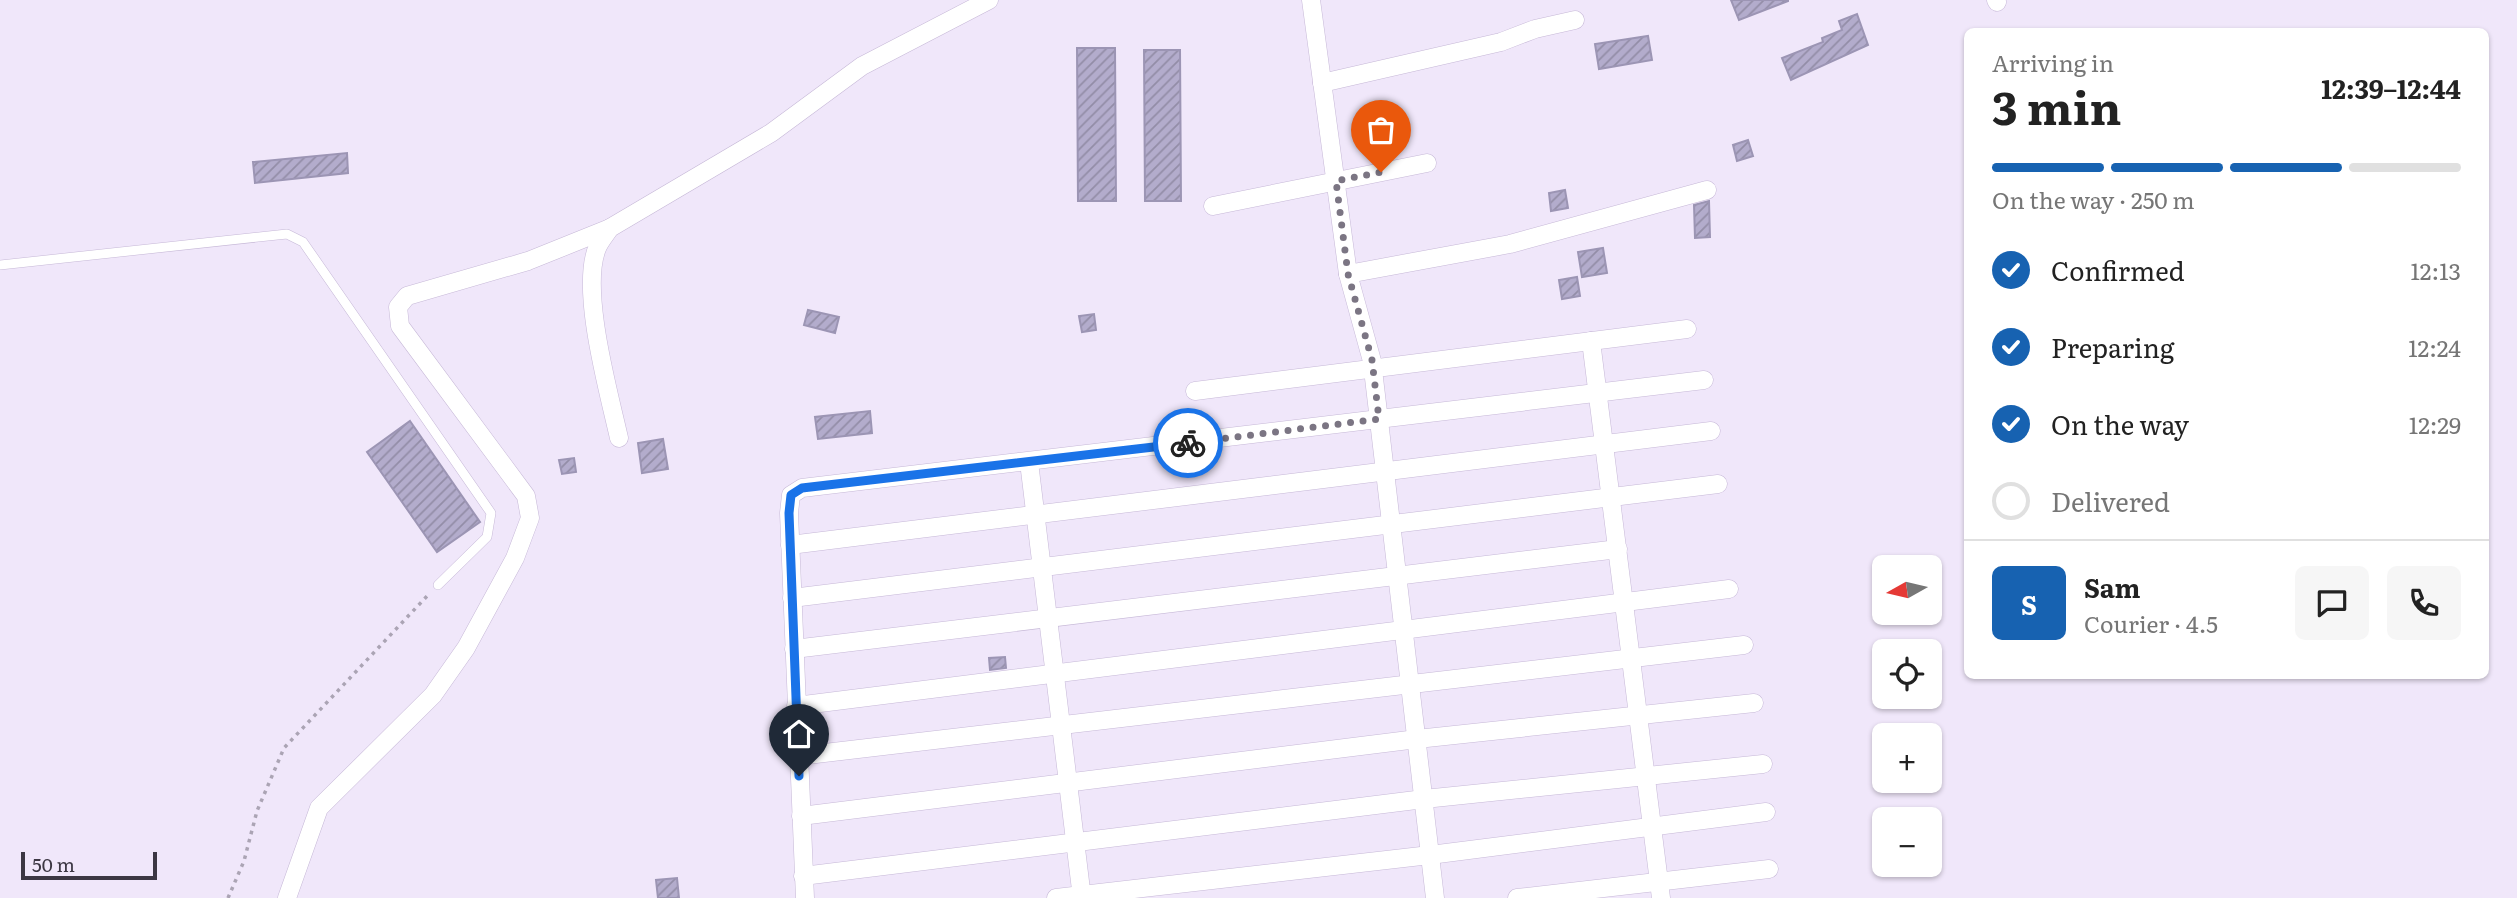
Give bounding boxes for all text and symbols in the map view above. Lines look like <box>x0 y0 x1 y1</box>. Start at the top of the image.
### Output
text: Arriving in <box>1992 45 2114 79</box>
text: 12:39–12:44 <box>2321 68 2461 107</box>
text: 3 min <box>1992 71 2122 139</box>
pin <box>1351 100 1411 172</box>
icon: bag <box>1362 111 1400 149</box>
text: On the way · 250 m <box>1992 182 2195 216</box>
text: Confirmed <box>2051 250 2185 289</box>
icon: check <box>1992 251 2030 289</box>
text: 12:13 <box>2410 253 2461 287</box>
text: Preparing <box>2051 327 2174 366</box>
icon: check <box>1992 328 2030 366</box>
text: 12:24 <box>2408 330 2461 364</box>
text: On the way <box>2051 404 2189 443</box>
icon: check <box>1992 405 2030 443</box>
text: 12:29 <box>2409 407 2461 441</box>
courier <box>1153 408 1223 478</box>
icon: bike <box>1169 424 1207 462</box>
text: Delivered <box>2051 481 2170 520</box>
north arrow <box>1872 555 1942 625</box>
map controls <box>1872 555 1942 877</box>
button: chat <box>2295 566 2369 640</box>
button: phone <box>2387 566 2461 640</box>
text: Sam <box>2084 567 2140 606</box>
text: S <box>2021 584 2037 623</box>
text: Courier · 4.5 <box>2084 606 2218 640</box>
button: locate <box>1872 639 1942 709</box>
pin <box>769 704 829 776</box>
icon: home <box>780 715 818 753</box>
button: + <box>1872 723 1942 793</box>
button: − <box>1872 807 1942 877</box>
scale bar <box>21 849 158 881</box>
text: 50 m <box>32 850 75 878</box>

